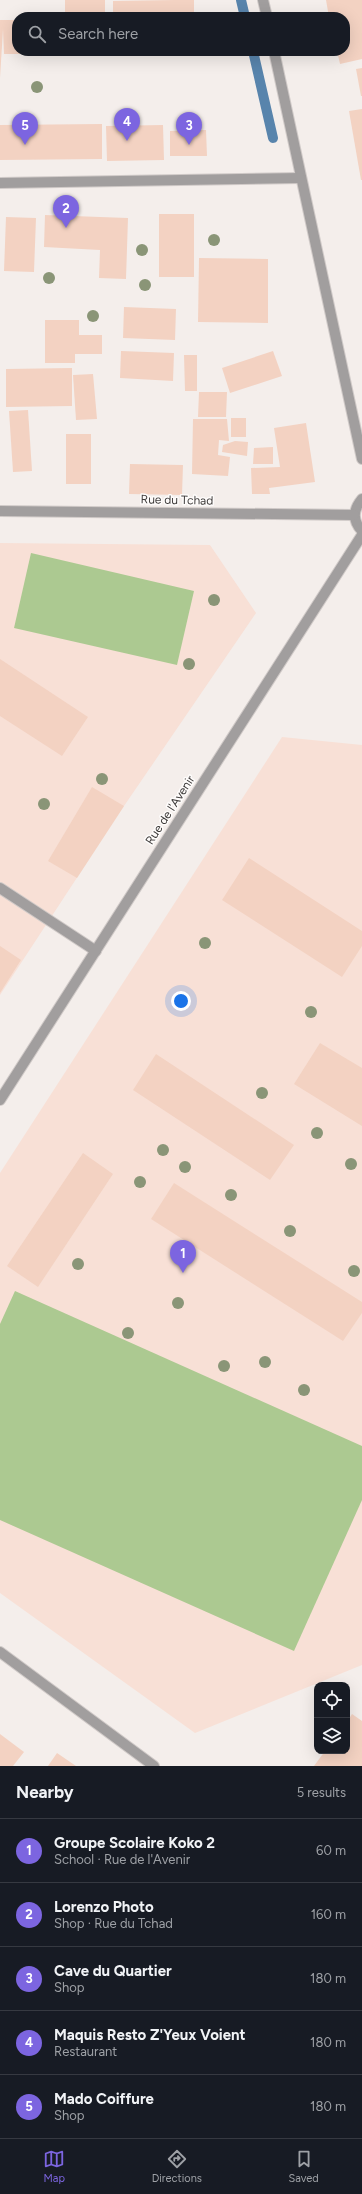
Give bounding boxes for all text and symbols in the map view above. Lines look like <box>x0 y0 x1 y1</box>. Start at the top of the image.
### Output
search box <box>12 12 350 56</box>
icon: search <box>26 23 48 45</box>
text: Search here <box>58 25 138 43</box>
pin: 4 <box>114 108 140 141</box>
pin: 5 <box>12 112 38 145</box>
pin: 3 <box>176 112 202 145</box>
pin: 2 <box>53 195 79 228</box>
street label: Rue du Tchad <box>141 492 213 508</box>
street label: Rue de l'Avenir <box>142 773 198 847</box>
your location <box>171 991 191 1011</box>
pin: 1 <box>170 1240 196 1273</box>
map controls <box>314 1682 350 1754</box>
button: locate <box>314 1682 350 1718</box>
button: layers <box>314 1718 350 1754</box>
text: Nearby <box>16 1782 74 1802</box>
text: 5 results <box>297 1785 346 1800</box>
text: Groupe Scolaire Koko 2 <box>54 1834 215 1852</box>
text: 1 <box>26 1843 32 1858</box>
text: 60 m <box>316 1843 346 1858</box>
text: School · Rue de l'Avenir <box>54 1852 190 1867</box>
text: Lorenzo Photo <box>54 1898 154 1916</box>
text: 2 <box>25 1907 33 1922</box>
text: 160 m <box>311 1907 346 1922</box>
text: Shop · Rue du Tchad <box>54 1916 173 1931</box>
text: Cave du Quartier <box>54 1962 172 1980</box>
text: 3 <box>25 1971 33 1986</box>
text: 180 m <box>310 1971 346 1986</box>
text: Shop <box>54 1980 84 1995</box>
text: Maquis Resto Z'Yeux Voient <box>54 2026 246 2044</box>
text: 4 <box>25 2035 33 2050</box>
text: 180 m <box>310 2035 346 2050</box>
text: Restaurant <box>54 2044 117 2059</box>
text: Mado Coiffure <box>54 2090 154 2108</box>
text: 5 <box>25 2099 33 2114</box>
text: 180 m <box>310 2099 346 2114</box>
text: Shop <box>54 2108 84 2123</box>
tab: Map <box>43 2148 65 2185</box>
tab: Directions <box>152 2148 202 2185</box>
tab: Saved <box>288 2148 319 2185</box>

